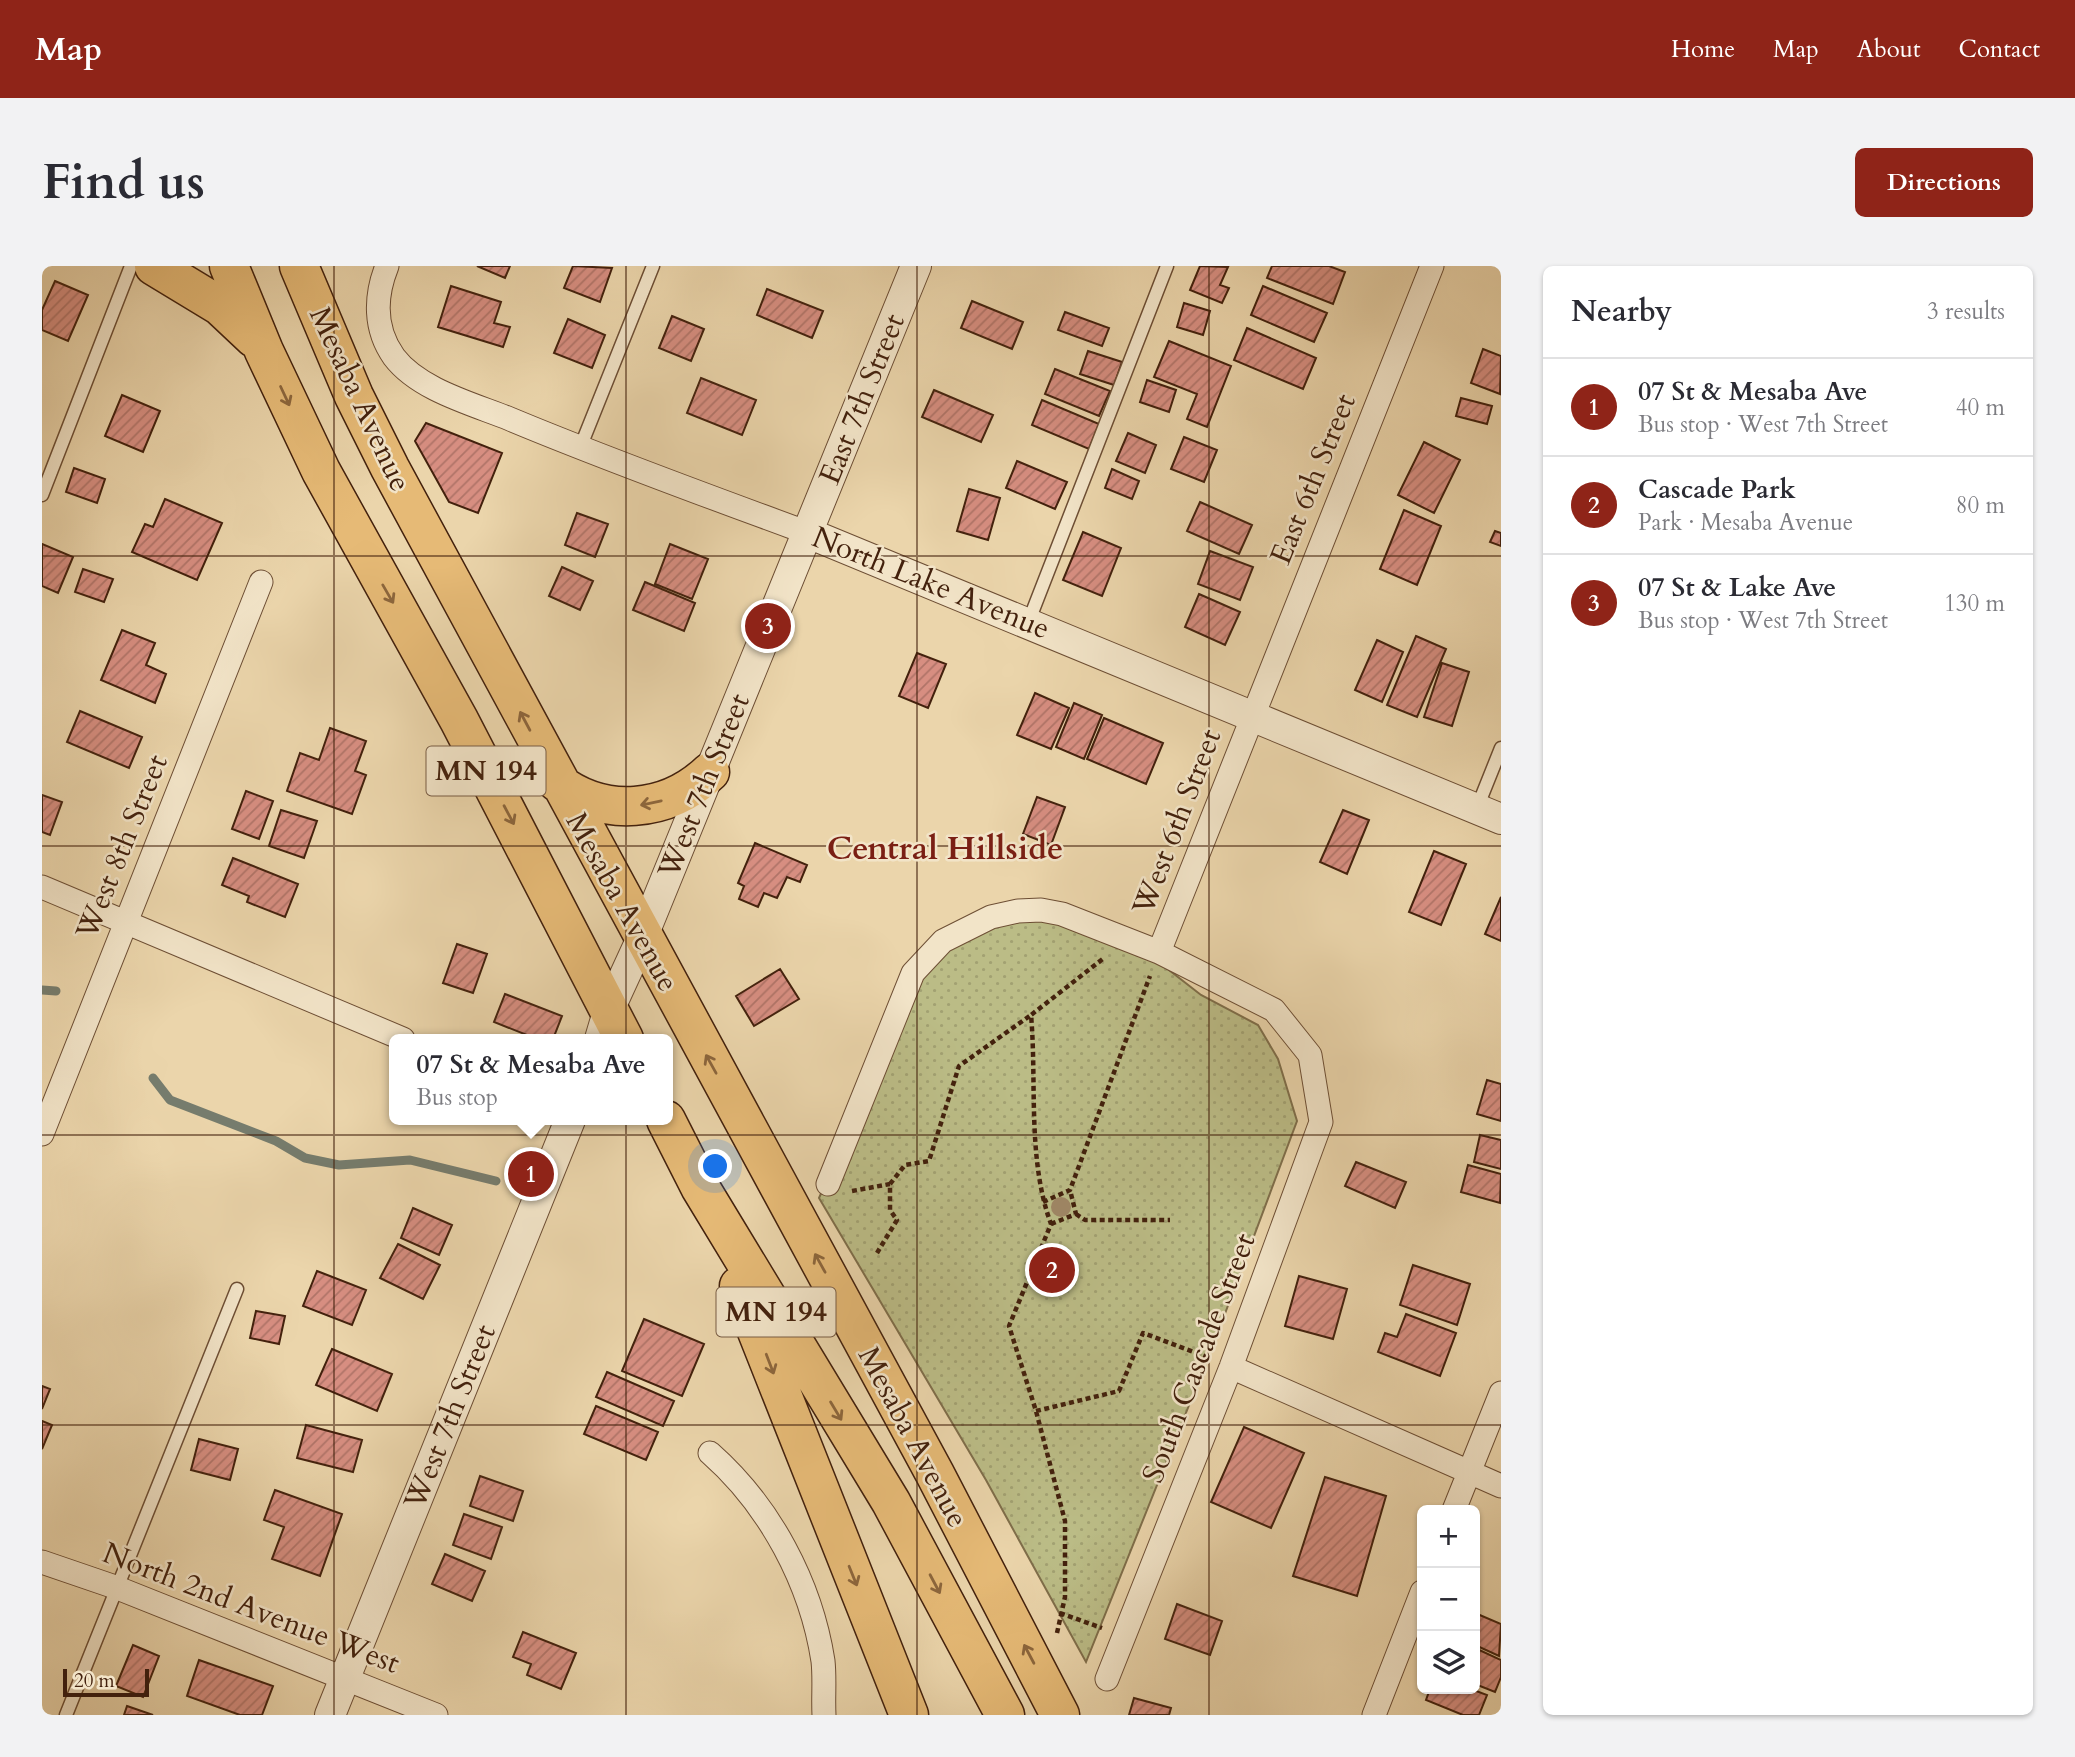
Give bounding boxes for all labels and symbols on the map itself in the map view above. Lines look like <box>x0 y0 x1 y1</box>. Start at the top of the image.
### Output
street label: Mesaba Avenue <box>299 300 421 498</box>
street label: East 7th Street <box>809 307 915 490</box>
one-way arrow <box>279 385 292 406</box>
street label: East 6th Street <box>1260 387 1366 570</box>
street label: North Lake Avenue <box>806 517 1056 649</box>
one-way arrow <box>381 584 395 604</box>
pin: 3 <box>745 600 791 652</box>
street label: West 7th Street <box>648 687 760 885</box>
one-way arrow <box>518 711 531 732</box>
street label: West 6th Street <box>1122 723 1231 922</box>
road number: MN 194 <box>426 746 546 796</box>
street label: West 8th Street <box>66 748 178 946</box>
one-way arrow <box>640 797 663 811</box>
one-way arrow <box>502 804 516 825</box>
street label: Mesaba Avenue <box>556 805 688 999</box>
district label: Central Hillside <box>827 826 1063 871</box>
one-way arrow <box>704 1054 718 1074</box>
pin: 1 <box>508 1148 554 1200</box>
your location <box>698 1149 732 1183</box>
street label: South Cascade Street <box>1133 1227 1266 1489</box>
pin: 2 <box>1029 1244 1075 1296</box>
one-way arrow <box>813 1253 826 1274</box>
road number: MN 194 <box>716 1287 836 1336</box>
street label: West 7th Street <box>394 1318 506 1516</box>
street label: Mesaba Avenue <box>848 1339 978 1535</box>
one-way arrow <box>764 1353 777 1375</box>
one-way arrow <box>830 1401 844 1421</box>
street label: North 2nd Avenue West <box>97 1532 406 1684</box>
one-way arrow <box>848 1565 861 1586</box>
one-way arrow <box>928 1573 942 1593</box>
one-way arrow <box>1021 1645 1035 1665</box>
scale bar <box>63 1666 149 1698</box>

